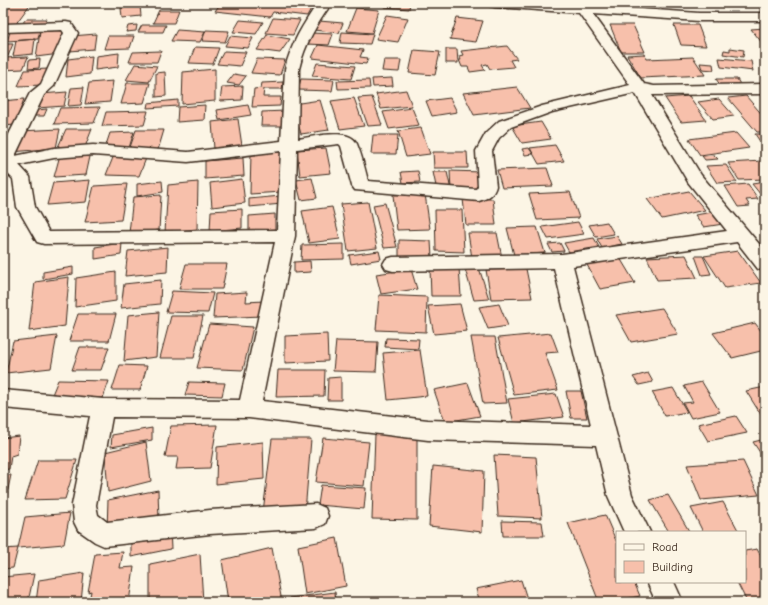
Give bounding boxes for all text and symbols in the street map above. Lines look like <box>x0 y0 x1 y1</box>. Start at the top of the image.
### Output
legend <box>616 531 746 583</box>
text: Road <box>652 540 678 554</box>
text: Building <box>652 560 693 574</box>

